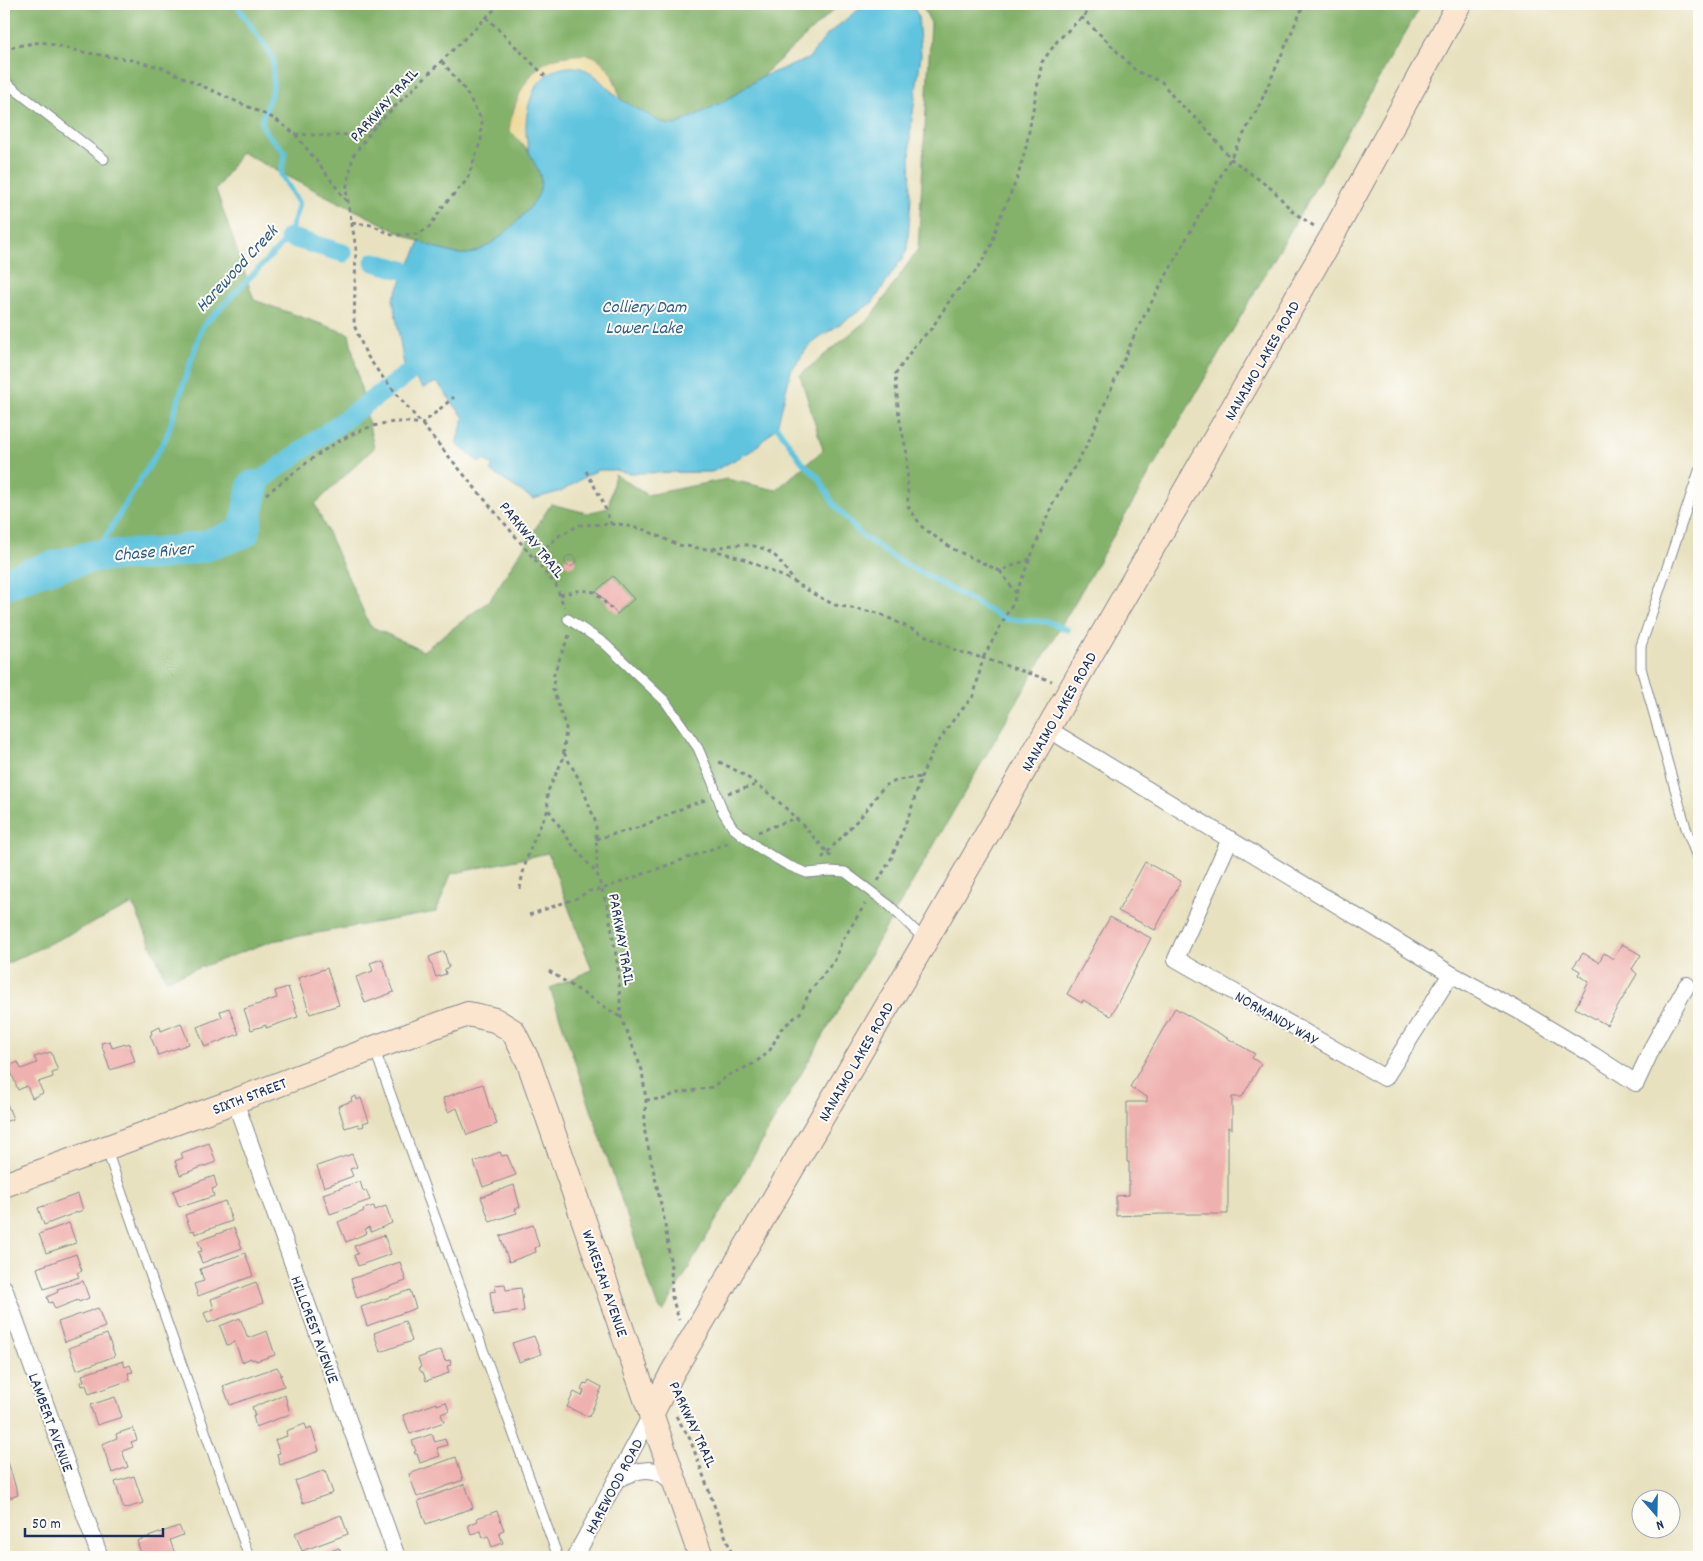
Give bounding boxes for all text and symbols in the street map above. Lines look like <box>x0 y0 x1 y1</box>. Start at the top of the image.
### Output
street label: PARKWAY TRAIL <box>345 63 425 148</box>
water label: Harewood Creek <box>191 219 286 319</box>
water label: Colliery Dam Lower Lake <box>602 296 687 342</box>
street label: NANAIMO LAKES ROAD <box>1219 297 1307 425</box>
street label: PARKWAY TRAIL <box>493 497 570 584</box>
water label: Chase River <box>113 537 196 569</box>
street label: NANAIMO LAKES ROAD <box>1016 648 1104 776</box>
street label: PARKWAY TRAIL <box>601 892 640 988</box>
street label: NORMANDY WAY <box>1230 986 1323 1053</box>
street label: NANAIMO LAKES ROAD <box>813 998 901 1126</box>
street label: SIXTH STREET <box>209 1072 291 1122</box>
street label: WAKESIAH AVENUE <box>575 1227 633 1341</box>
street label: HILLCREST AVENUE <box>284 1273 344 1388</box>
street label: LAMBERT AVENUE <box>21 1370 78 1476</box>
street label: PARKWAY TRAIL <box>662 1378 722 1472</box>
street label: HAREWOOD ROAD <box>580 1435 650 1539</box>
north arrow <box>1630 1488 1680 1538</box>
scale bar <box>25 1506 162 1538</box>
text: 50 m <box>32 1514 61 1536</box>
text: N <box>1653 1514 1666 1535</box>

